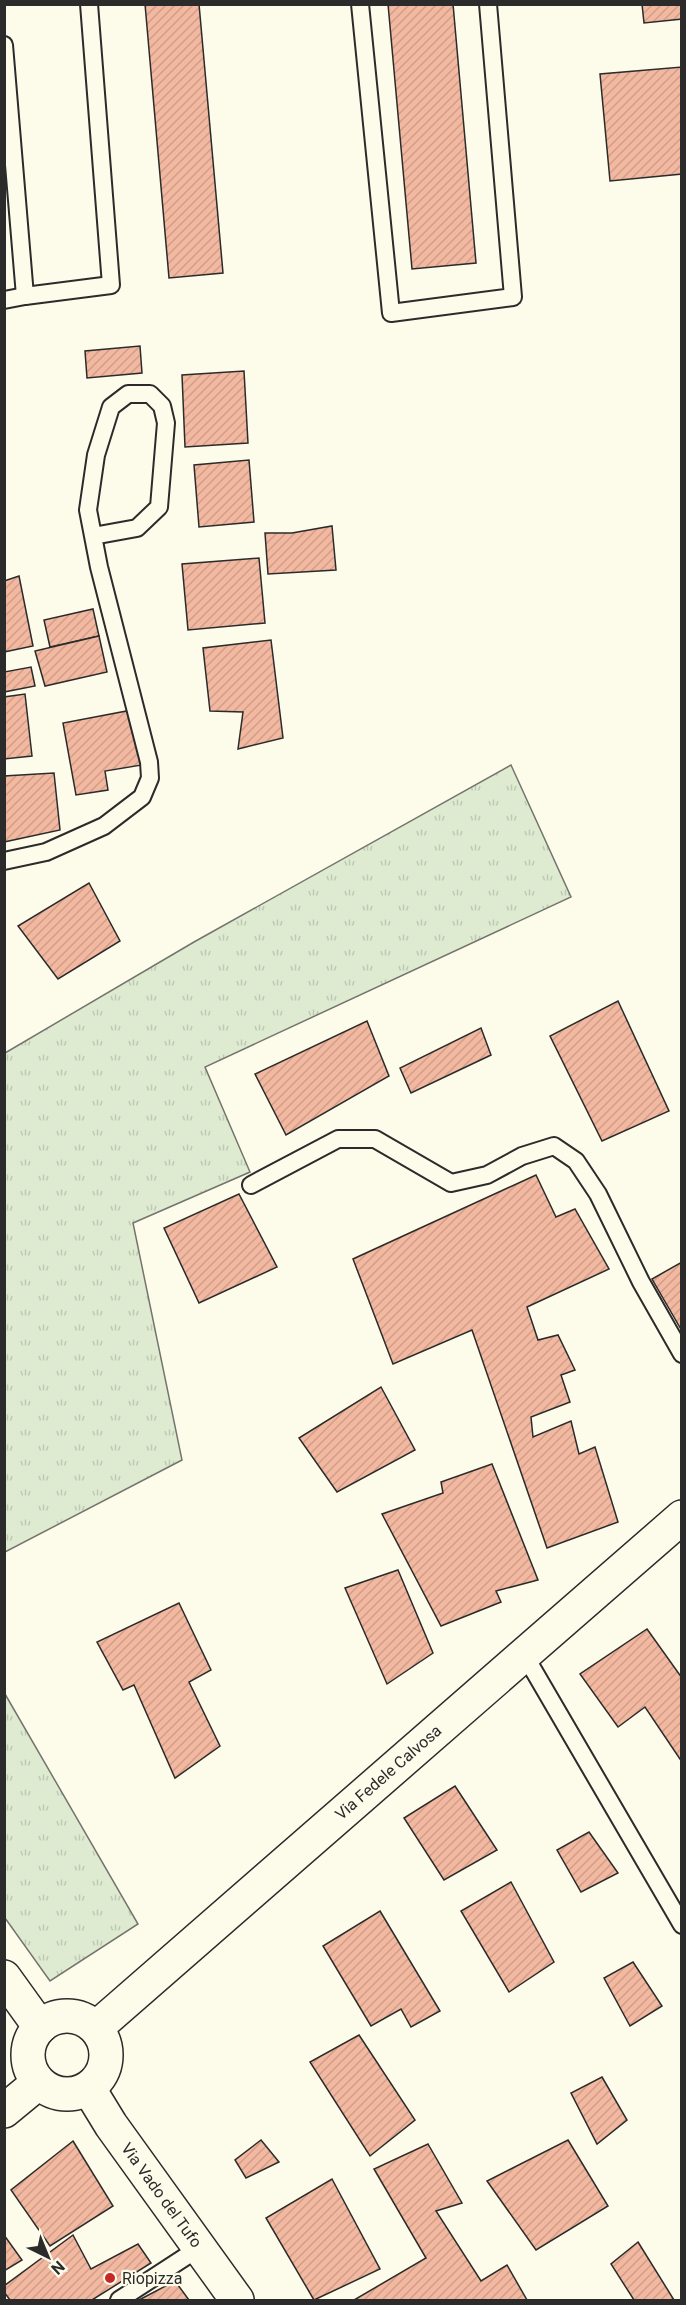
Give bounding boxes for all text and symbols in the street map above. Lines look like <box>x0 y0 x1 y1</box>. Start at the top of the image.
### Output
street label: Via Fedele Calvosa <box>331 1721 445 1824</box>
street label: Via Vado del Tufo <box>117 2139 206 2251</box>
north arrow <box>18 2227 78 2287</box>
text: N <box>47 2257 68 2278</box>
place label: Riopizza <box>122 2269 182 2288</box>
marker: Riopizza <box>103 2271 117 2285</box>

